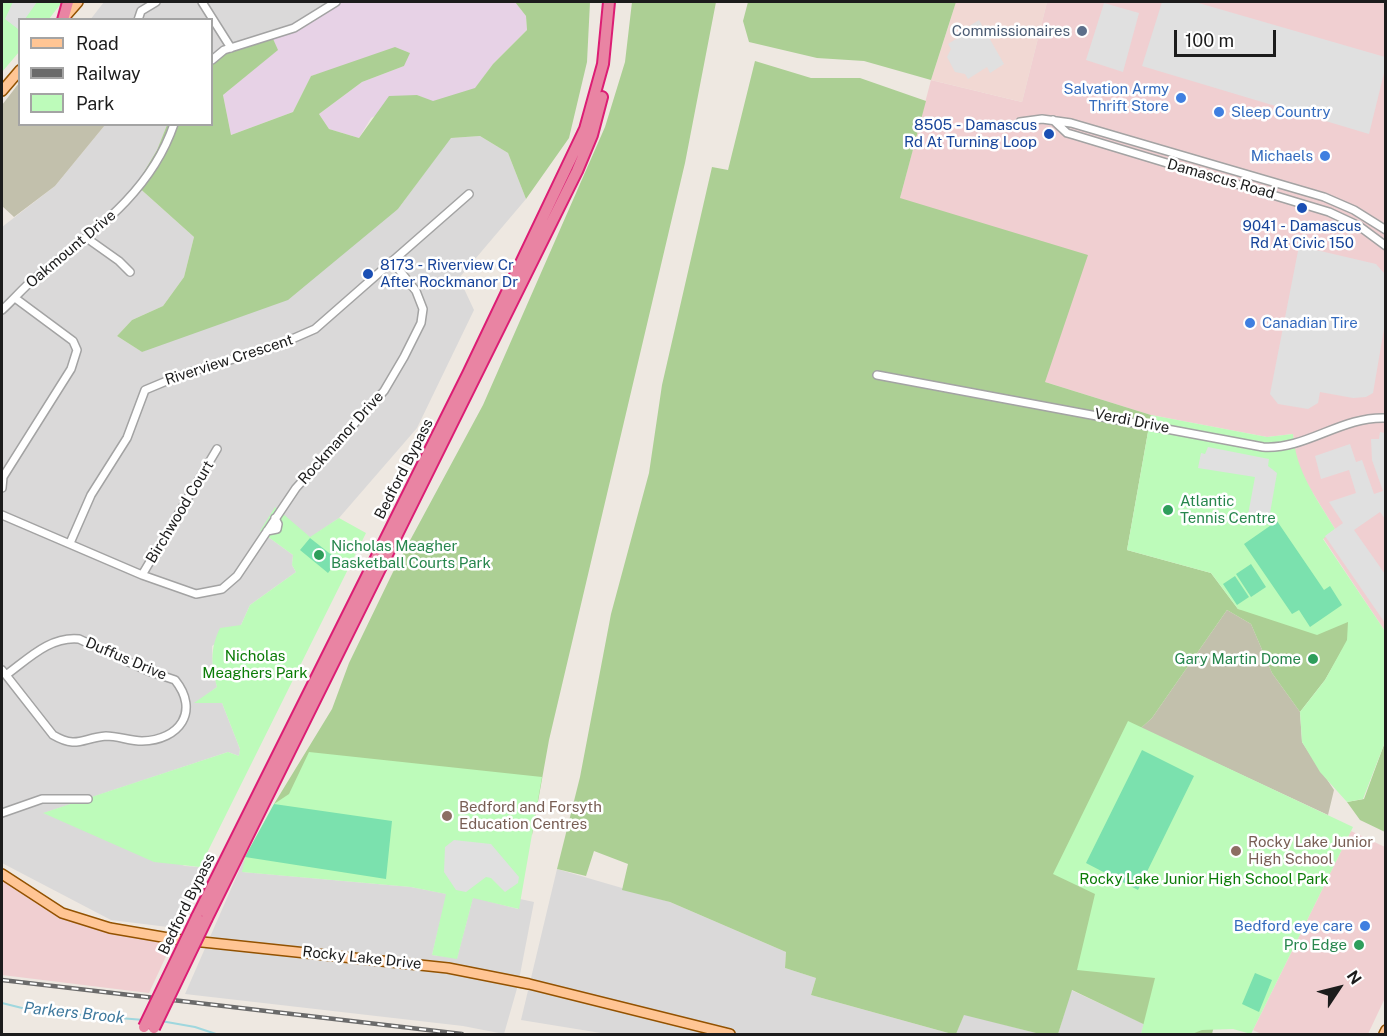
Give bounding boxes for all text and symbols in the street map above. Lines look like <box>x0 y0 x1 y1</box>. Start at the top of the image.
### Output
legend <box>18 18 213 126</box>
scale bar <box>1177 18 1279 56</box>
place label: Commissionaires <box>952 22 1070 40</box>
marker: Commissionaires <box>1075 24 1089 38</box>
text: 100 m <box>1185 30 1234 51</box>
text: Road <box>76 33 119 54</box>
text: Railway <box>76 63 141 84</box>
place label: Salvation Army Thrift Store <box>1064 80 1169 115</box>
marker: Salvation Army Thrift Store <box>1174 91 1188 105</box>
text: Park <box>76 93 114 114</box>
place label: Sleep Country <box>1231 103 1331 121</box>
marker: Sleep Country <box>1212 105 1226 119</box>
place label: 8505 - Damascus Rd At Turning Loop <box>904 116 1037 151</box>
marker: 8505 - Damascus Rd At Turning Loop <box>1042 127 1056 141</box>
place label: Michaels <box>1251 147 1313 165</box>
marker: Michaels <box>1318 149 1332 163</box>
street label: Damascus Road <box>1165 155 1277 203</box>
marker: 9041 - Damascus Rd At Civic 150 <box>1295 201 1309 215</box>
street label: Oakmount Drive <box>23 206 119 292</box>
place label: 9041 - Damascus Rd At Civic 150 <box>1243 217 1361 252</box>
place label: 8173 - Riverview Cr After Rockmanor Dr <box>380 256 518 291</box>
marker: 8173 - Riverview Cr After Rockmanor Dr <box>361 267 375 281</box>
place label: Canadian Tire <box>1262 314 1358 332</box>
marker: Canadian Tire <box>1243 316 1257 330</box>
street label: Riverview Crescent <box>163 331 295 389</box>
street label: Rockmanor Drive <box>295 388 387 488</box>
street label: Verdi Drive <box>1093 405 1171 437</box>
street label: Bedford Bypass <box>371 416 437 522</box>
street label: Birchwood Court <box>142 458 218 566</box>
place label: Atlantic Tennis Centre <box>1180 492 1276 527</box>
marker: Atlantic Tennis Centre <box>1161 503 1175 517</box>
place label: Nicholas Meagher Basketball Courts Park <box>331 537 491 572</box>
marker: Nicholas Meagher Basketball Courts Park <box>312 548 326 562</box>
street label: Duffus Drive <box>83 634 169 684</box>
park label: Nicholas Meaghers Park <box>202 647 308 682</box>
place label: Gary Martin Dome <box>1174 650 1301 668</box>
marker: Gary Martin Dome <box>1306 652 1320 666</box>
place label: Bedford and Forsyth Education Centres <box>459 798 602 833</box>
marker: Bedford and Forsyth Education Centres <box>440 809 454 823</box>
place label: Rocky Lake Junior High School <box>1248 833 1373 868</box>
marker: Rocky Lake Junior High School <box>1229 844 1243 858</box>
street label: Bedford Bypass <box>155 850 219 958</box>
park label: Rocky Lake Junior High School Park <box>1079 870 1329 888</box>
place label: Bedford eye care <box>1234 917 1353 935</box>
marker: Bedford eye care <box>1358 919 1372 933</box>
place label: Pro Edge <box>1284 936 1347 954</box>
marker: Pro Edge <box>1352 938 1366 952</box>
street label: Rocky Lake Drive <box>302 943 422 973</box>
north arrow <box>1309 958 1369 1018</box>
text: N <box>1343 967 1366 988</box>
water label: Parkers Brook <box>23 998 125 1028</box>

